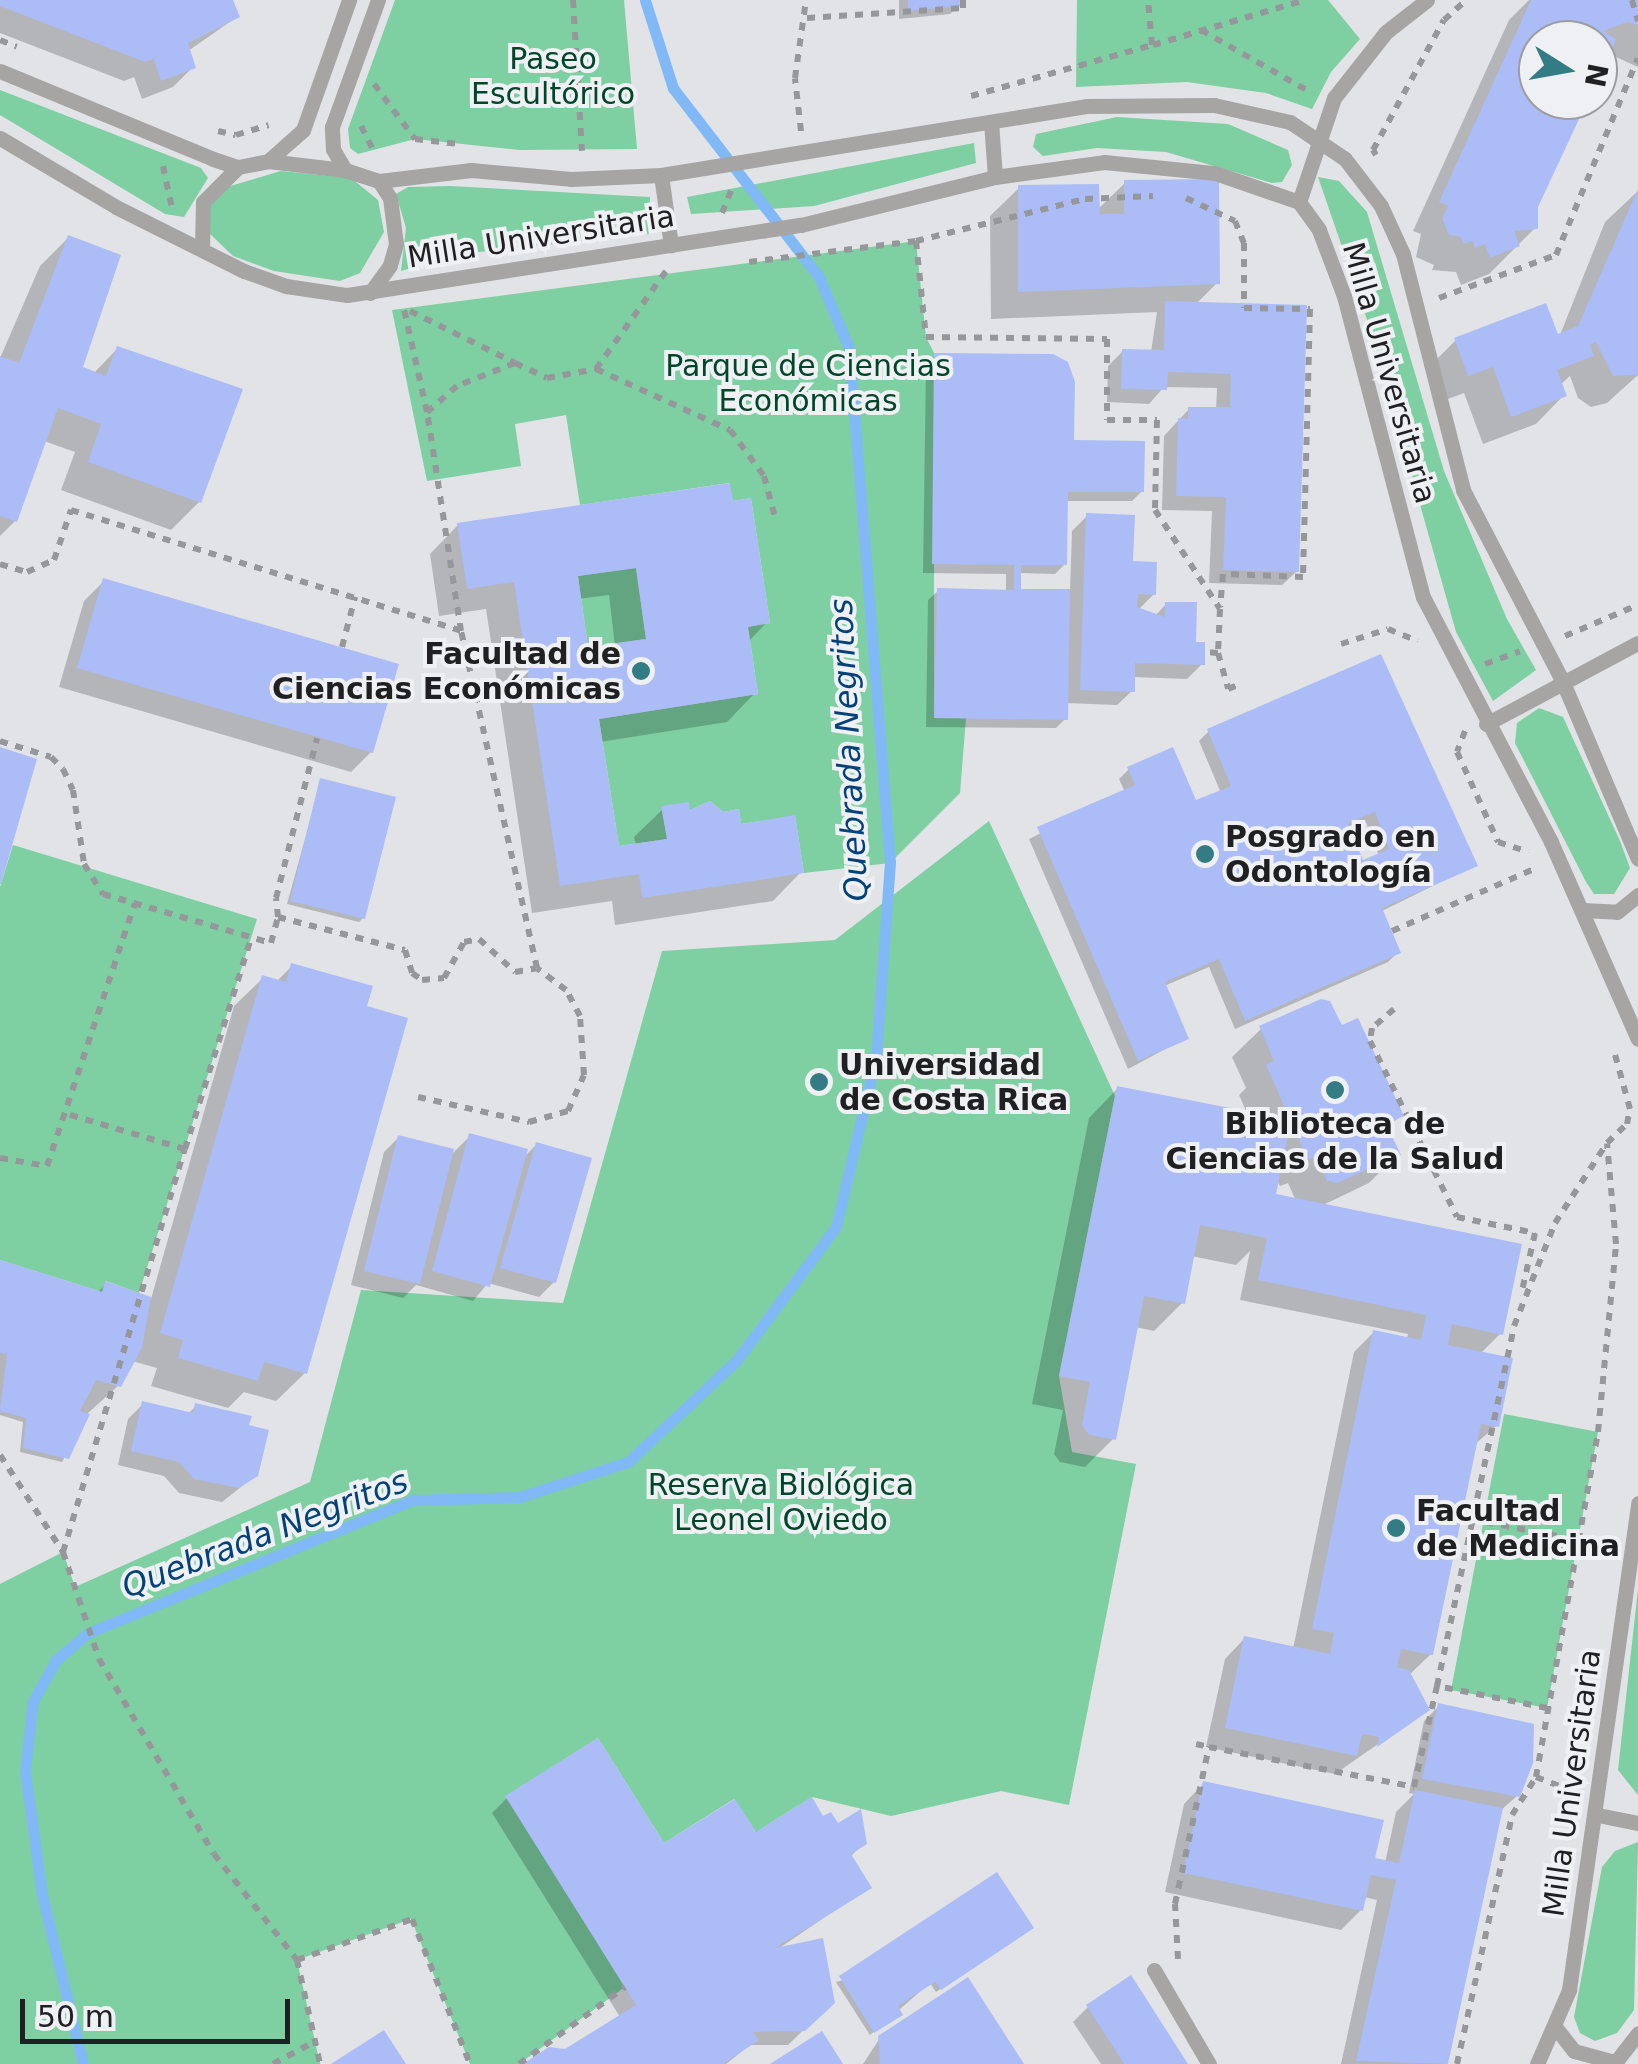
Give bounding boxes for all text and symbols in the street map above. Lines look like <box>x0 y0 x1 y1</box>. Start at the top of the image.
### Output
north arrow <box>1518 20 1618 120</box>
park label: Paseo Escultórico <box>471 41 635 112</box>
text: N <box>1578 61 1614 90</box>
street label: Milla Universitaria <box>405 198 677 276</box>
street label: Milla Universitaria <box>1335 238 1443 508</box>
park label: Parque de Ciencias Económicas <box>665 348 951 418</box>
water label: Quebrada Negritos <box>822 598 876 902</box>
place label: Facultad de Ciencias Económicas <box>272 636 621 706</box>
marker: Facultad de Ciencias Económicas <box>630 660 652 682</box>
place label: Posgrado en Odontología <box>1225 819 1436 890</box>
marker: Posgrado en Odontología <box>1194 843 1216 865</box>
place label: Universidad de Costa Rica <box>839 1047 1068 1118</box>
marker: Universidad de Costa Rica <box>808 1071 830 1093</box>
marker: Biblioteca de Ciencias de la Salud <box>1324 1079 1346 1101</box>
place label: Biblioteca de Ciencias de la Salud <box>1166 1106 1504 1176</box>
water label: Quebrada Negritos <box>117 1462 413 1606</box>
park label: Reserva Biológica Leonel Oviedo <box>648 1467 914 1538</box>
place label: Facultad de Medicina <box>1416 1493 1620 1564</box>
marker: Facultad de Medicina <box>1385 1517 1407 1539</box>
street label: Milla Universitaria <box>1535 1647 1609 1919</box>
scale bar <box>25 1979 295 2041</box>
text: 50 m <box>37 1999 114 2034</box>

